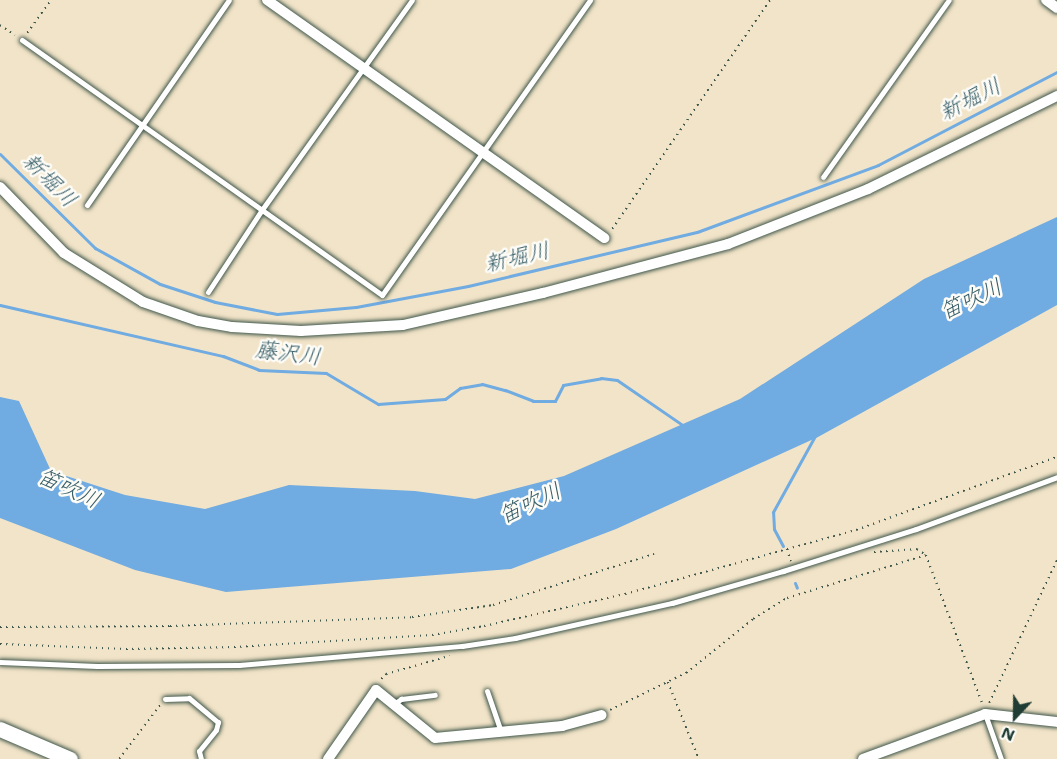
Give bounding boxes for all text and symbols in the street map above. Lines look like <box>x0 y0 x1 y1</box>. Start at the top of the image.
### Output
water label: 新堀川 <box>935 72 1005 126</box>
water label: 新堀川 <box>17 147 83 213</box>
water label: 新堀川 <box>482 237 552 277</box>
water label: 笛吹川 <box>936 273 1006 325</box>
water label: 藤沢川 <box>254 336 322 370</box>
water label: 笛吹川 <box>34 462 104 514</box>
water label: 笛吹川 <box>495 477 565 529</box>
north arrow <box>985 687 1045 747</box>
text: N <box>998 722 1018 746</box>

